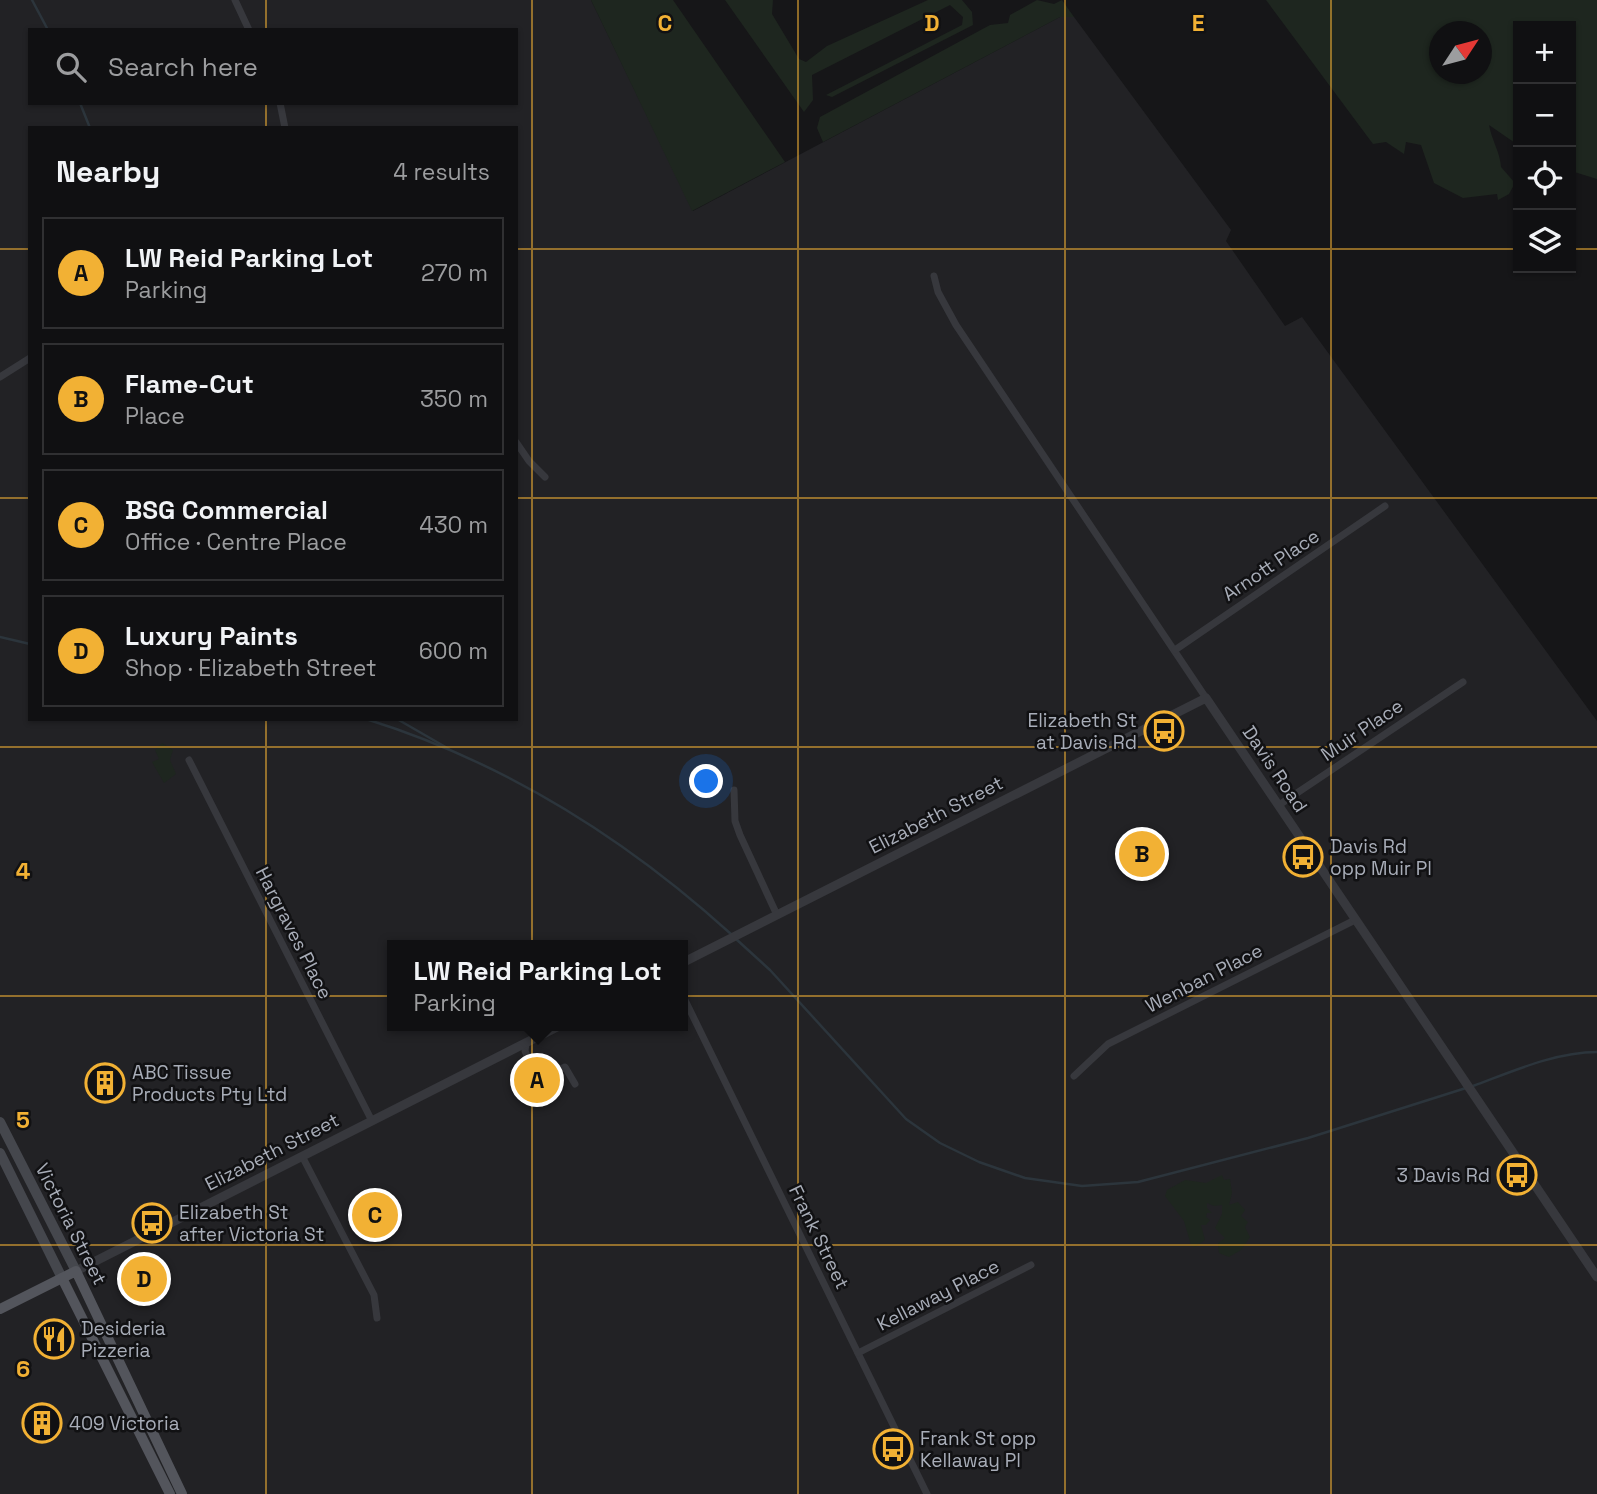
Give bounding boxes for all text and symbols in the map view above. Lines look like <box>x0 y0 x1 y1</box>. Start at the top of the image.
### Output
text: C <box>658 8 672 38</box>
text: D <box>924 8 940 38</box>
text: E <box>1192 8 1204 38</box>
north arrow <box>1429 21 1492 84</box>
map controls <box>1513 21 1576 273</box>
button: + <box>1513 21 1576 84</box>
search box <box>28 28 518 105</box>
icon: search <box>52 48 90 86</box>
text: Search here <box>108 50 258 84</box>
button: − <box>1513 84 1576 147</box>
button: locate <box>1513 147 1576 210</box>
text: Nearby <box>56 152 160 191</box>
text: 4 results <box>393 157 490 187</box>
button: layers <box>1513 210 1576 273</box>
text: LW Reid Parking Lot <box>125 241 373 275</box>
text: A <box>74 258 88 288</box>
text: 270 m <box>421 258 488 288</box>
text: Parking <box>125 275 207 305</box>
text: Flame-Cut <box>125 367 254 401</box>
text: B <box>73 384 89 414</box>
text: 350 m <box>420 384 488 414</box>
text: Place <box>125 401 185 431</box>
text: BSG Commercial <box>125 493 328 527</box>
text: C <box>74 510 88 540</box>
text: 430 m <box>419 510 488 540</box>
street label: Arnott Place <box>1218 523 1324 607</box>
text: Office · Centre Place <box>125 527 347 557</box>
text: Luxury Paints <box>125 619 298 653</box>
text: D <box>73 636 89 666</box>
text: 600 m <box>419 636 488 666</box>
text: Shop · Elizabeth Street <box>125 653 377 683</box>
street label: Muir Place <box>1316 693 1408 767</box>
place label: Elizabeth St at Davis Rd <box>1027 708 1137 755</box>
bus stop icon: Elizabeth St at Davis Rd <box>1143 710 1185 752</box>
street label: Davis Road <box>1237 721 1313 817</box>
your location <box>689 764 723 798</box>
street label: Elizabeth Street <box>865 770 1007 860</box>
pin: B <box>1119 828 1165 880</box>
place label: Davis Rd opp Muir Pl <box>1330 834 1432 881</box>
bus stop icon: Davis Rd opp Muir Pl <box>1282 836 1324 878</box>
text: 4 <box>16 856 31 886</box>
street label: Hargraves Place <box>250 863 338 1003</box>
street label: Wenban Place <box>1141 938 1267 1018</box>
popup <box>387 940 688 1031</box>
text: LW Reid Parking Lot <box>413 954 662 988</box>
text: Parking <box>413 988 496 1018</box>
pin: A <box>514 1054 560 1106</box>
place label: ABC Tissue Products Pty Ltd <box>132 1060 287 1107</box>
building icon: ABC Tissue Products Pty Ltd <box>84 1062 126 1104</box>
text: 5 <box>16 1105 30 1135</box>
street label: Elizabeth Street <box>201 1107 343 1197</box>
bus stop icon: 3 Davis Rd <box>1496 1154 1538 1196</box>
street label: Victoria Street <box>30 1159 112 1289</box>
place label: 3 Davis Rd <box>1397 1163 1490 1188</box>
street label: Frank Street <box>783 1181 855 1293</box>
pin: C <box>352 1189 398 1241</box>
place label: Elizabeth St after Victoria St <box>179 1200 324 1247</box>
bus stop icon: Elizabeth St after Victoria St <box>131 1202 173 1244</box>
pin: D <box>121 1253 167 1305</box>
street label: Kellaway Place <box>873 1253 1003 1337</box>
place label: Desideria Pizzeria <box>81 1316 166 1363</box>
restaurant icon: Desideria Pizzeria <box>33 1318 75 1360</box>
text: 6 <box>16 1354 30 1384</box>
building icon: 409 Victoria <box>21 1402 63 1444</box>
place label: 409 Victoria <box>69 1411 180 1436</box>
place label: Frank St opp Kellaway Pl <box>920 1426 1036 1473</box>
bus stop icon: Frank St opp Kellaway Pl <box>872 1428 914 1470</box>

